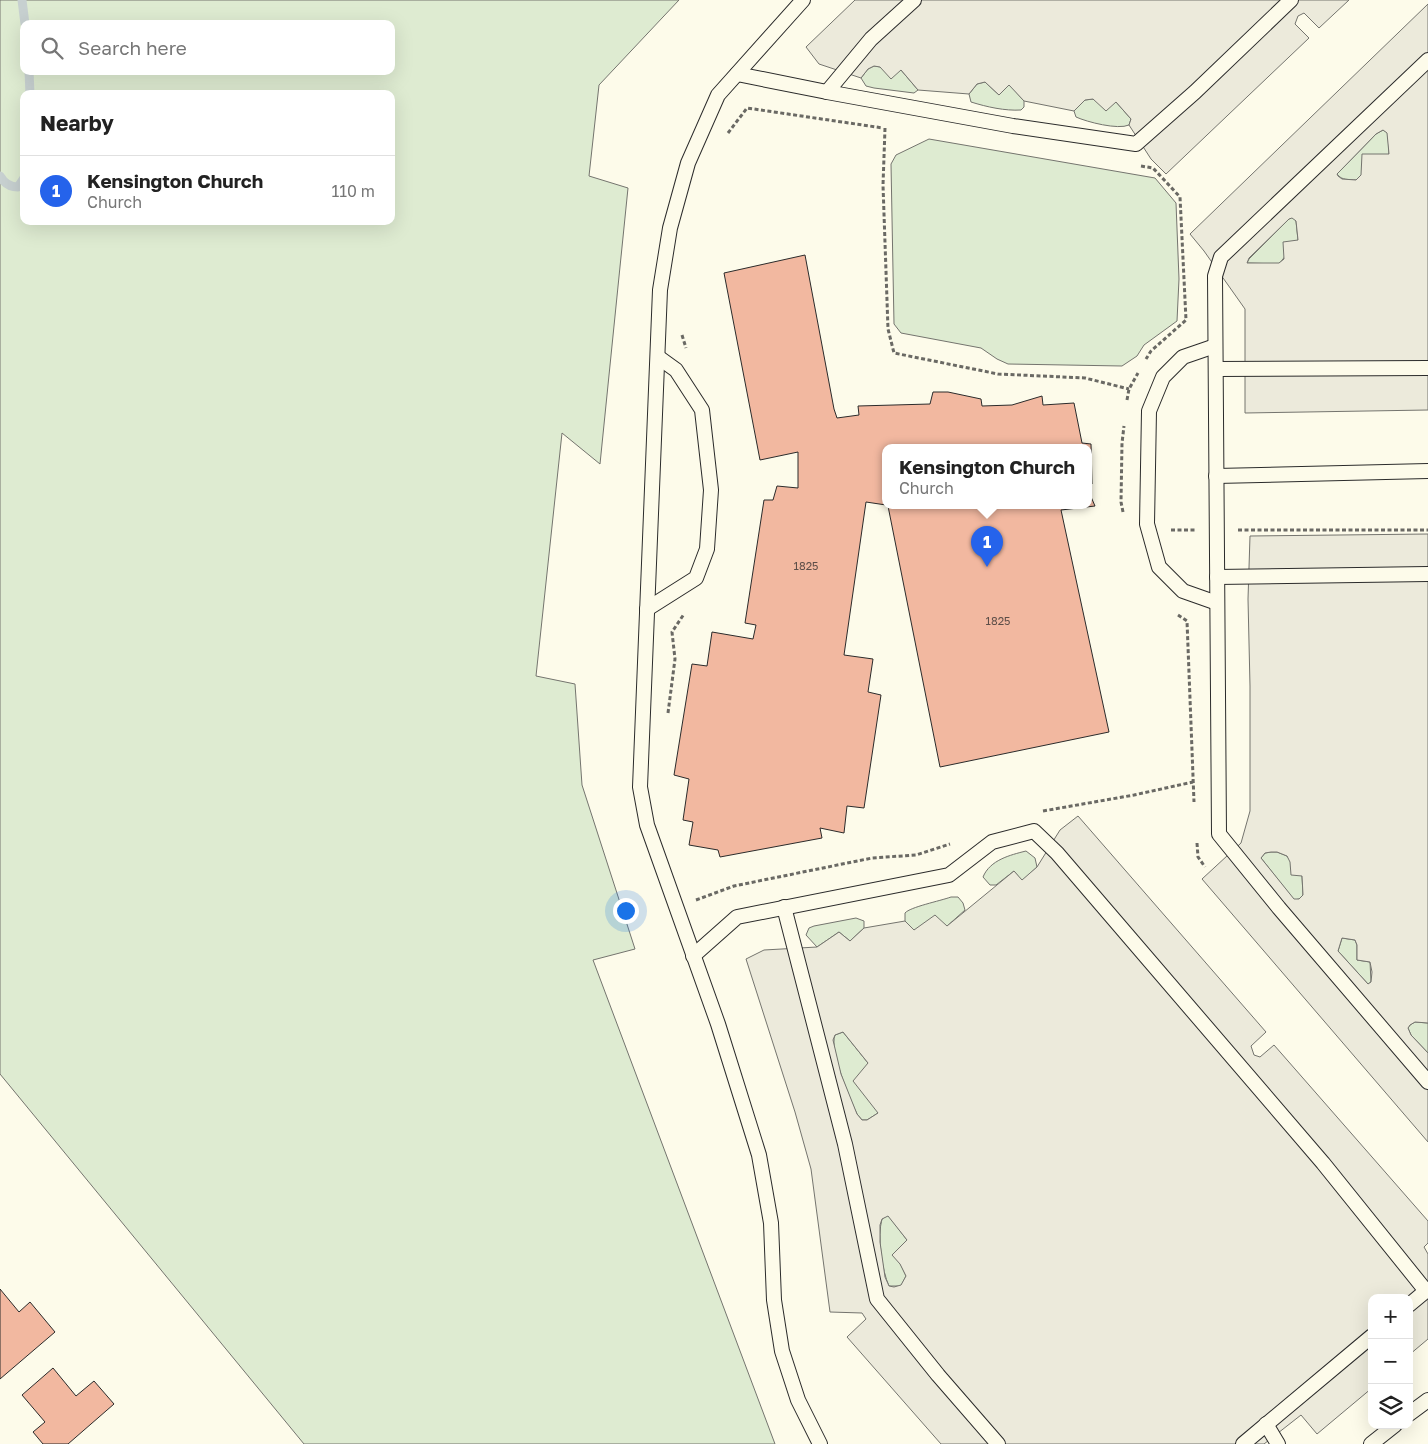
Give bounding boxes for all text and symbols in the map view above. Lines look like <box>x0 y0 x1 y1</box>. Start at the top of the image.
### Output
search box <box>20 20 395 75</box>
icon: search <box>38 34 66 62</box>
text: Search here <box>78 36 187 59</box>
text: Nearby <box>40 110 114 136</box>
text: Kensington Church <box>87 169 263 192</box>
text: 1 <box>52 181 60 201</box>
text: 110 m <box>331 181 375 201</box>
text: Church <box>87 192 142 212</box>
popup <box>882 444 1092 509</box>
text: Kensington Church <box>899 455 1075 478</box>
text: Church <box>899 478 954 498</box>
pin: 1 <box>971 526 1003 567</box>
house number: 1825 <box>794 559 818 572</box>
house number: 1825 <box>986 614 1010 627</box>
your location <box>613 898 639 924</box>
map controls <box>1368 1294 1413 1429</box>
button: + <box>1368 1294 1413 1339</box>
button: − <box>1368 1339 1413 1384</box>
button: layers <box>1368 1384 1413 1429</box>

